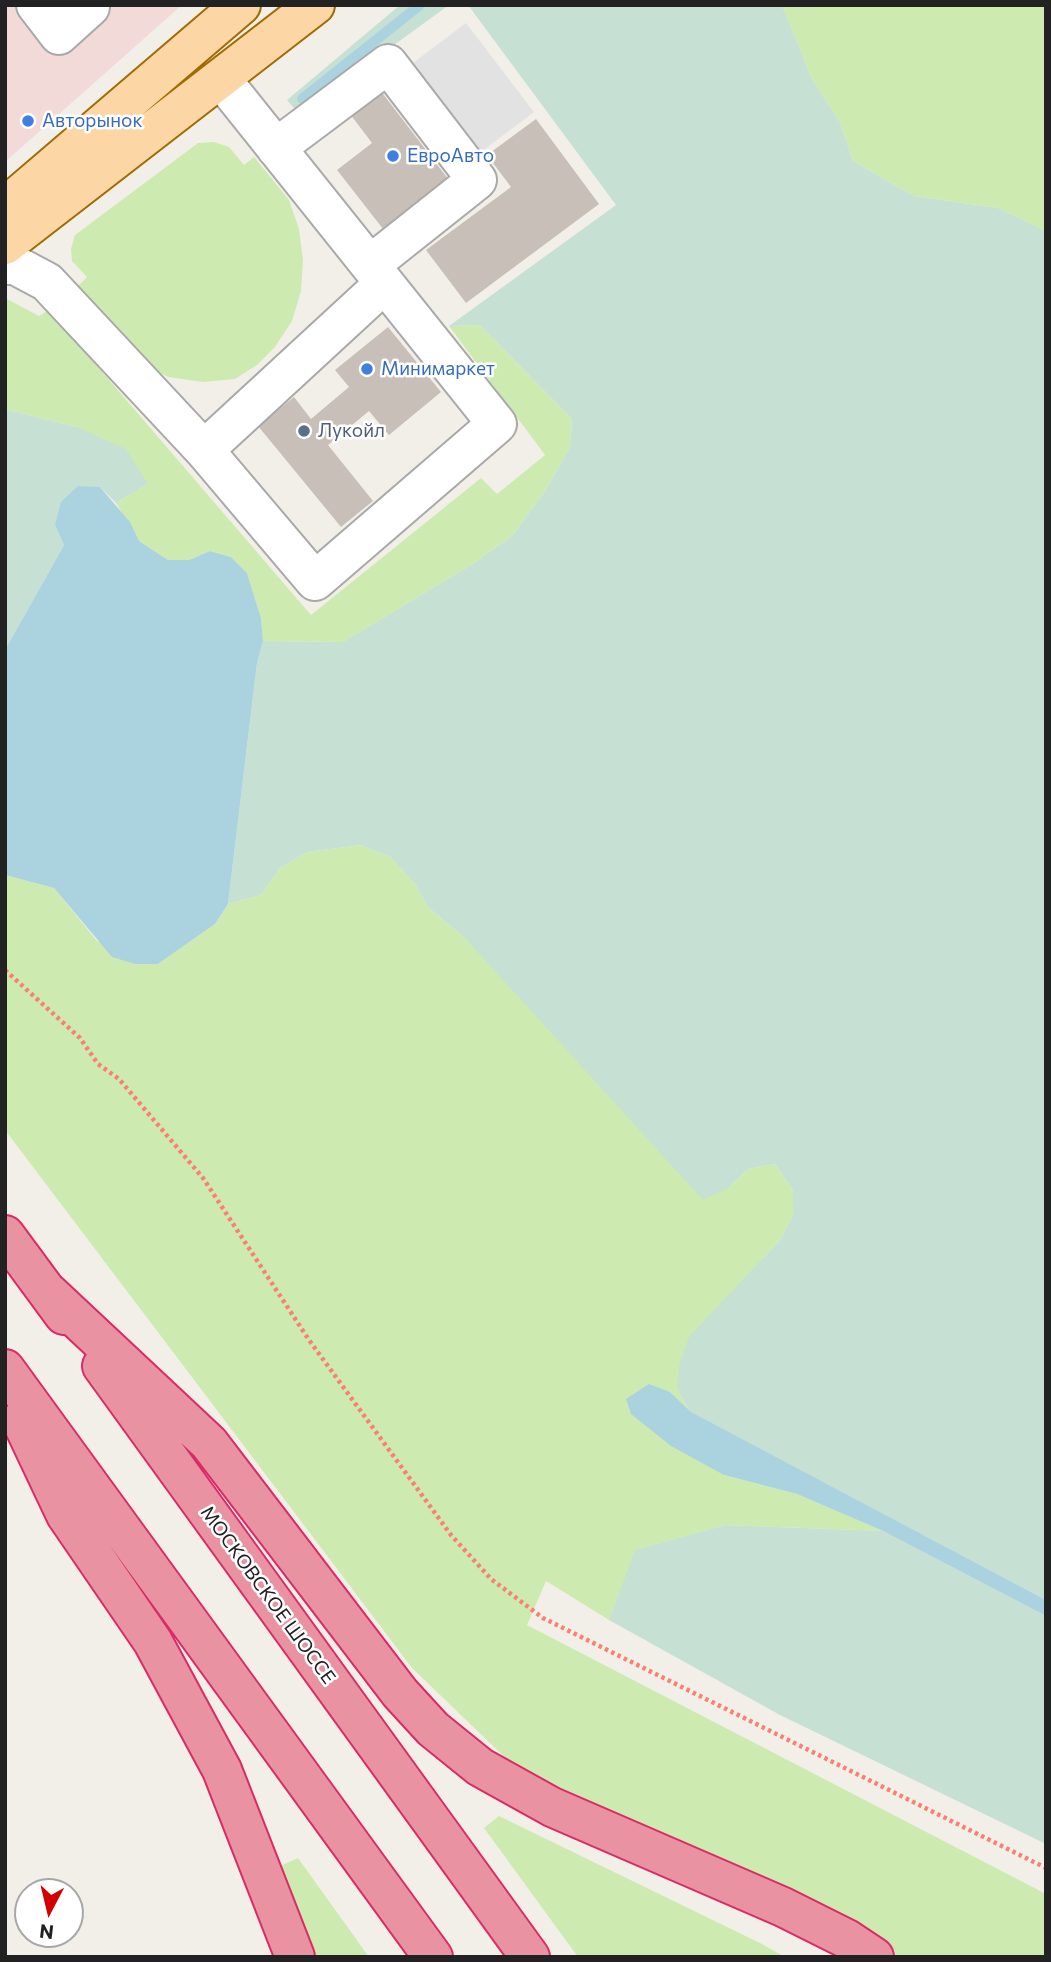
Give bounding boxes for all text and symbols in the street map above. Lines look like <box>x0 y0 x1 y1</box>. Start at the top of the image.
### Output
place label: Авторынок <box>42 110 143 132</box>
marker: Авторынок <box>20 113 36 129</box>
place label: ЕвроАвто <box>407 145 494 167</box>
marker: ЕвроАвто <box>385 148 401 164</box>
place label: Минимаркет <box>381 358 495 380</box>
marker: Минимаркет <box>359 361 375 377</box>
place label: Лукойл <box>318 420 385 442</box>
marker: Лукойл <box>296 423 312 439</box>
street label: МОСКОВСКОЕ ШОССЕ <box>196 1502 340 1688</box>
north arrow <box>14 1878 84 1948</box>
text: N <box>38 1920 55 1945</box>

